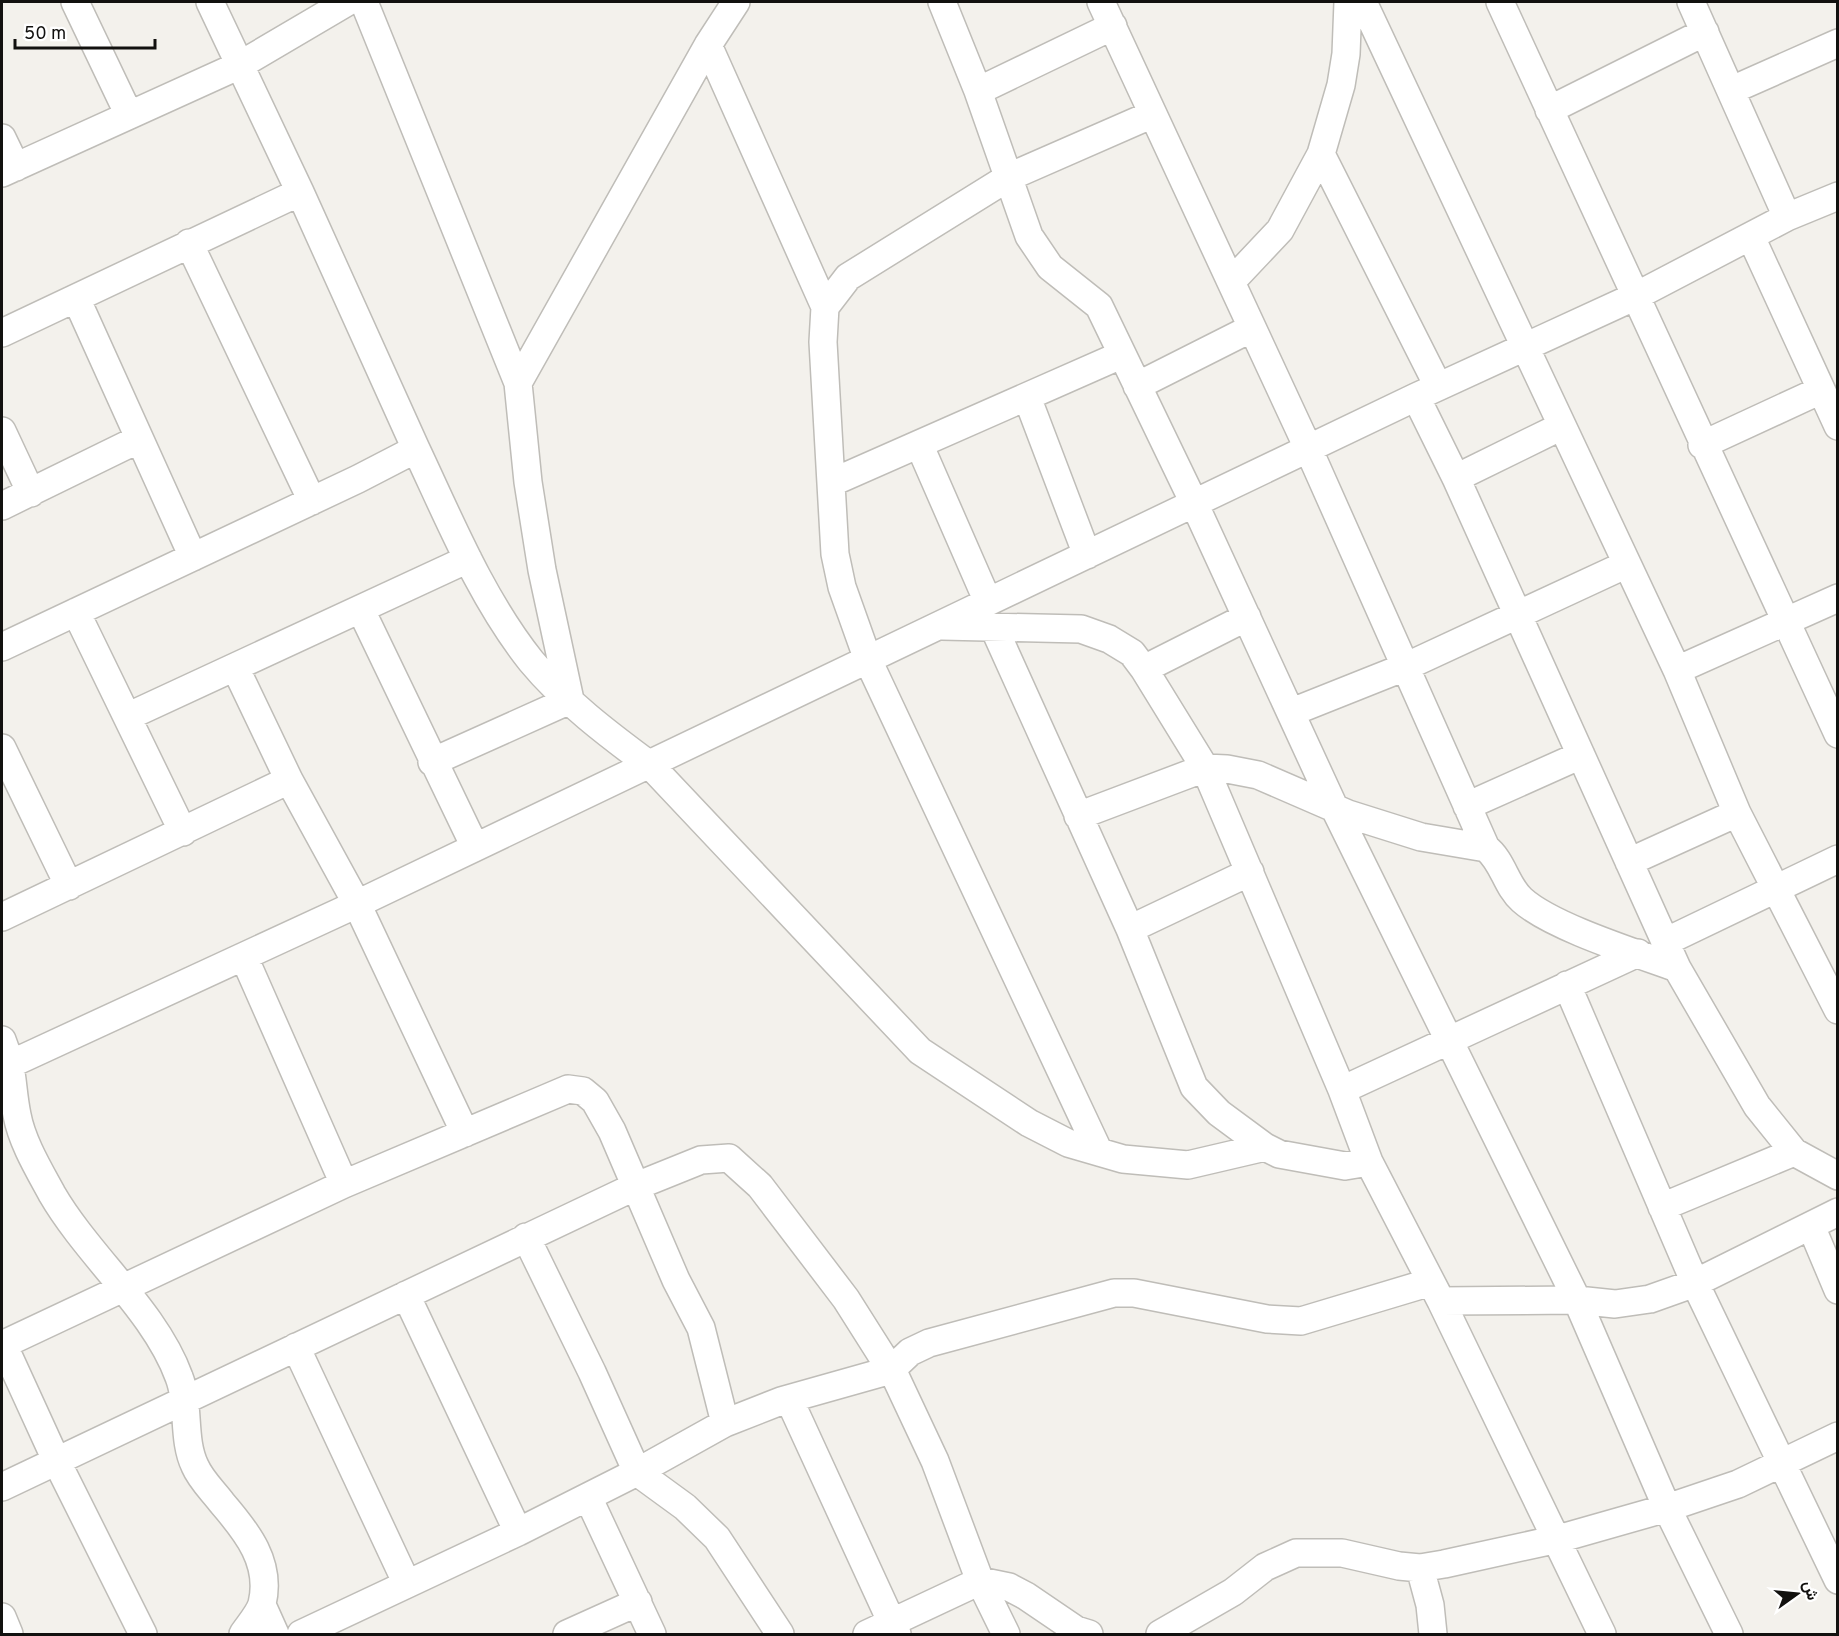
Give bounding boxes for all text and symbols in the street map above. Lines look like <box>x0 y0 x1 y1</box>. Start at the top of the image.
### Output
scale bar <box>15 12 154 50</box>
text: 50 m <box>24 23 66 46</box>
north arrow <box>1767 1564 1827 1624</box>
text: ش <box>1797 1579 1822 1603</box>

